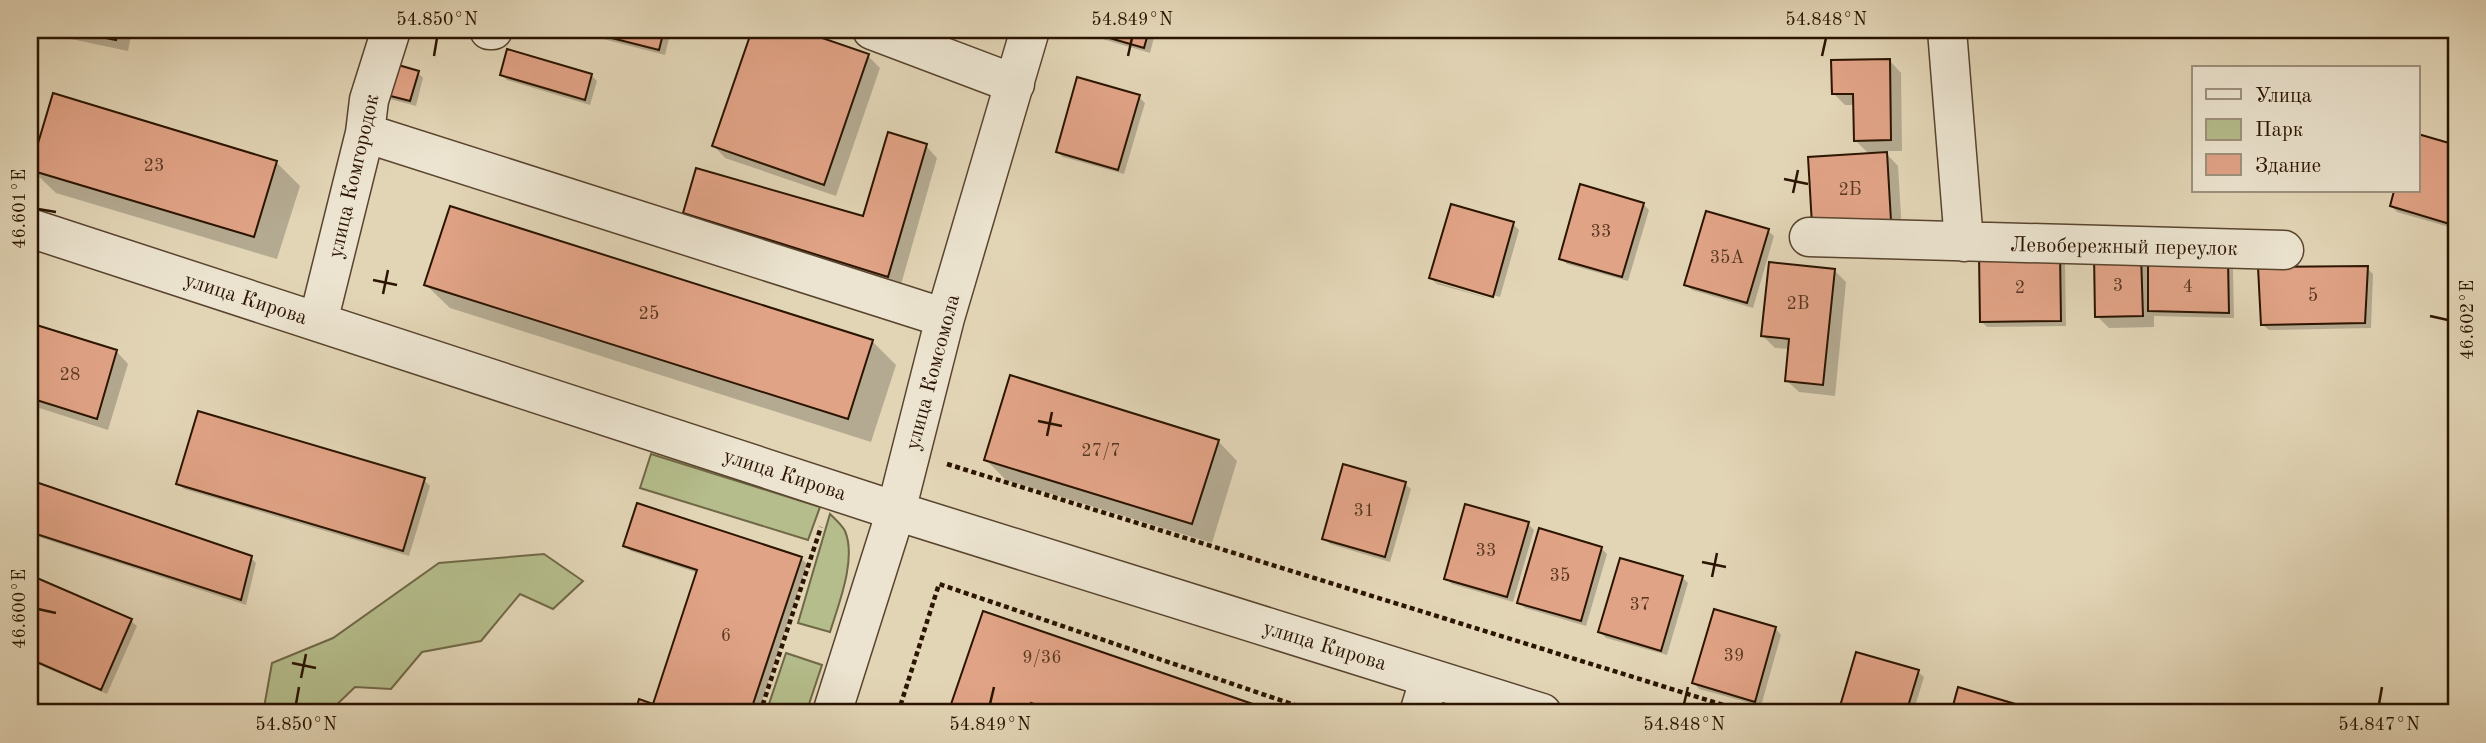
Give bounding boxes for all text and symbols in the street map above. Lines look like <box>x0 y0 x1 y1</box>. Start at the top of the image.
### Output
text: 54.850°N <box>396 11 478 29</box>
text: 54.849°N <box>1091 11 1173 29</box>
text: 54.848°N <box>1785 11 1867 29</box>
legend <box>2192 66 2420 192</box>
text: Улица <box>2255 86 2312 107</box>
street label: улица Комгородок <box>325 92 384 260</box>
text: Парк <box>2255 120 2304 141</box>
text: Здание <box>2255 156 2321 177</box>
house number: 23 <box>144 157 164 175</box>
text: 46.601°E <box>11 169 29 249</box>
house number: 2Б <box>1838 181 1862 199</box>
house number: 33 <box>1591 223 1611 241</box>
street label: Левобережный переулок <box>2010 235 2239 260</box>
house number: 35А <box>1710 249 1745 267</box>
street label: улица Кирова <box>181 270 310 329</box>
house number: 3 <box>2113 277 2123 295</box>
house number: 4 <box>2183 278 2193 296</box>
house number: 2 <box>2015 279 2025 297</box>
text: 46.602°E <box>2459 280 2477 360</box>
house number: 5 <box>2308 287 2318 305</box>
street label: улица Комсомола <box>903 292 964 453</box>
house number: 2В <box>1787 295 1809 313</box>
house number: 25 <box>639 305 659 323</box>
house number: 28 <box>60 366 80 384</box>
house number: 27/7 <box>1081 442 1121 460</box>
street label: улица Кирова <box>720 446 849 505</box>
house number: 31 <box>1354 502 1374 520</box>
house number: 33 <box>1476 542 1496 560</box>
house number: 35 <box>1550 567 1570 585</box>
text: 46.600°E <box>11 569 29 649</box>
house number: 37 <box>1630 596 1650 614</box>
street label: улица Кирова <box>1260 618 1389 675</box>
house number: 6 <box>721 627 731 645</box>
house number: 39 <box>1724 647 1744 665</box>
house number: 9/36 <box>1022 649 1062 667</box>
text: 54.850°N <box>255 716 337 734</box>
text: 54.849°N <box>949 716 1031 734</box>
text: 54.848°N <box>1643 716 1725 734</box>
text: 54.847°N <box>2338 716 2420 734</box>

